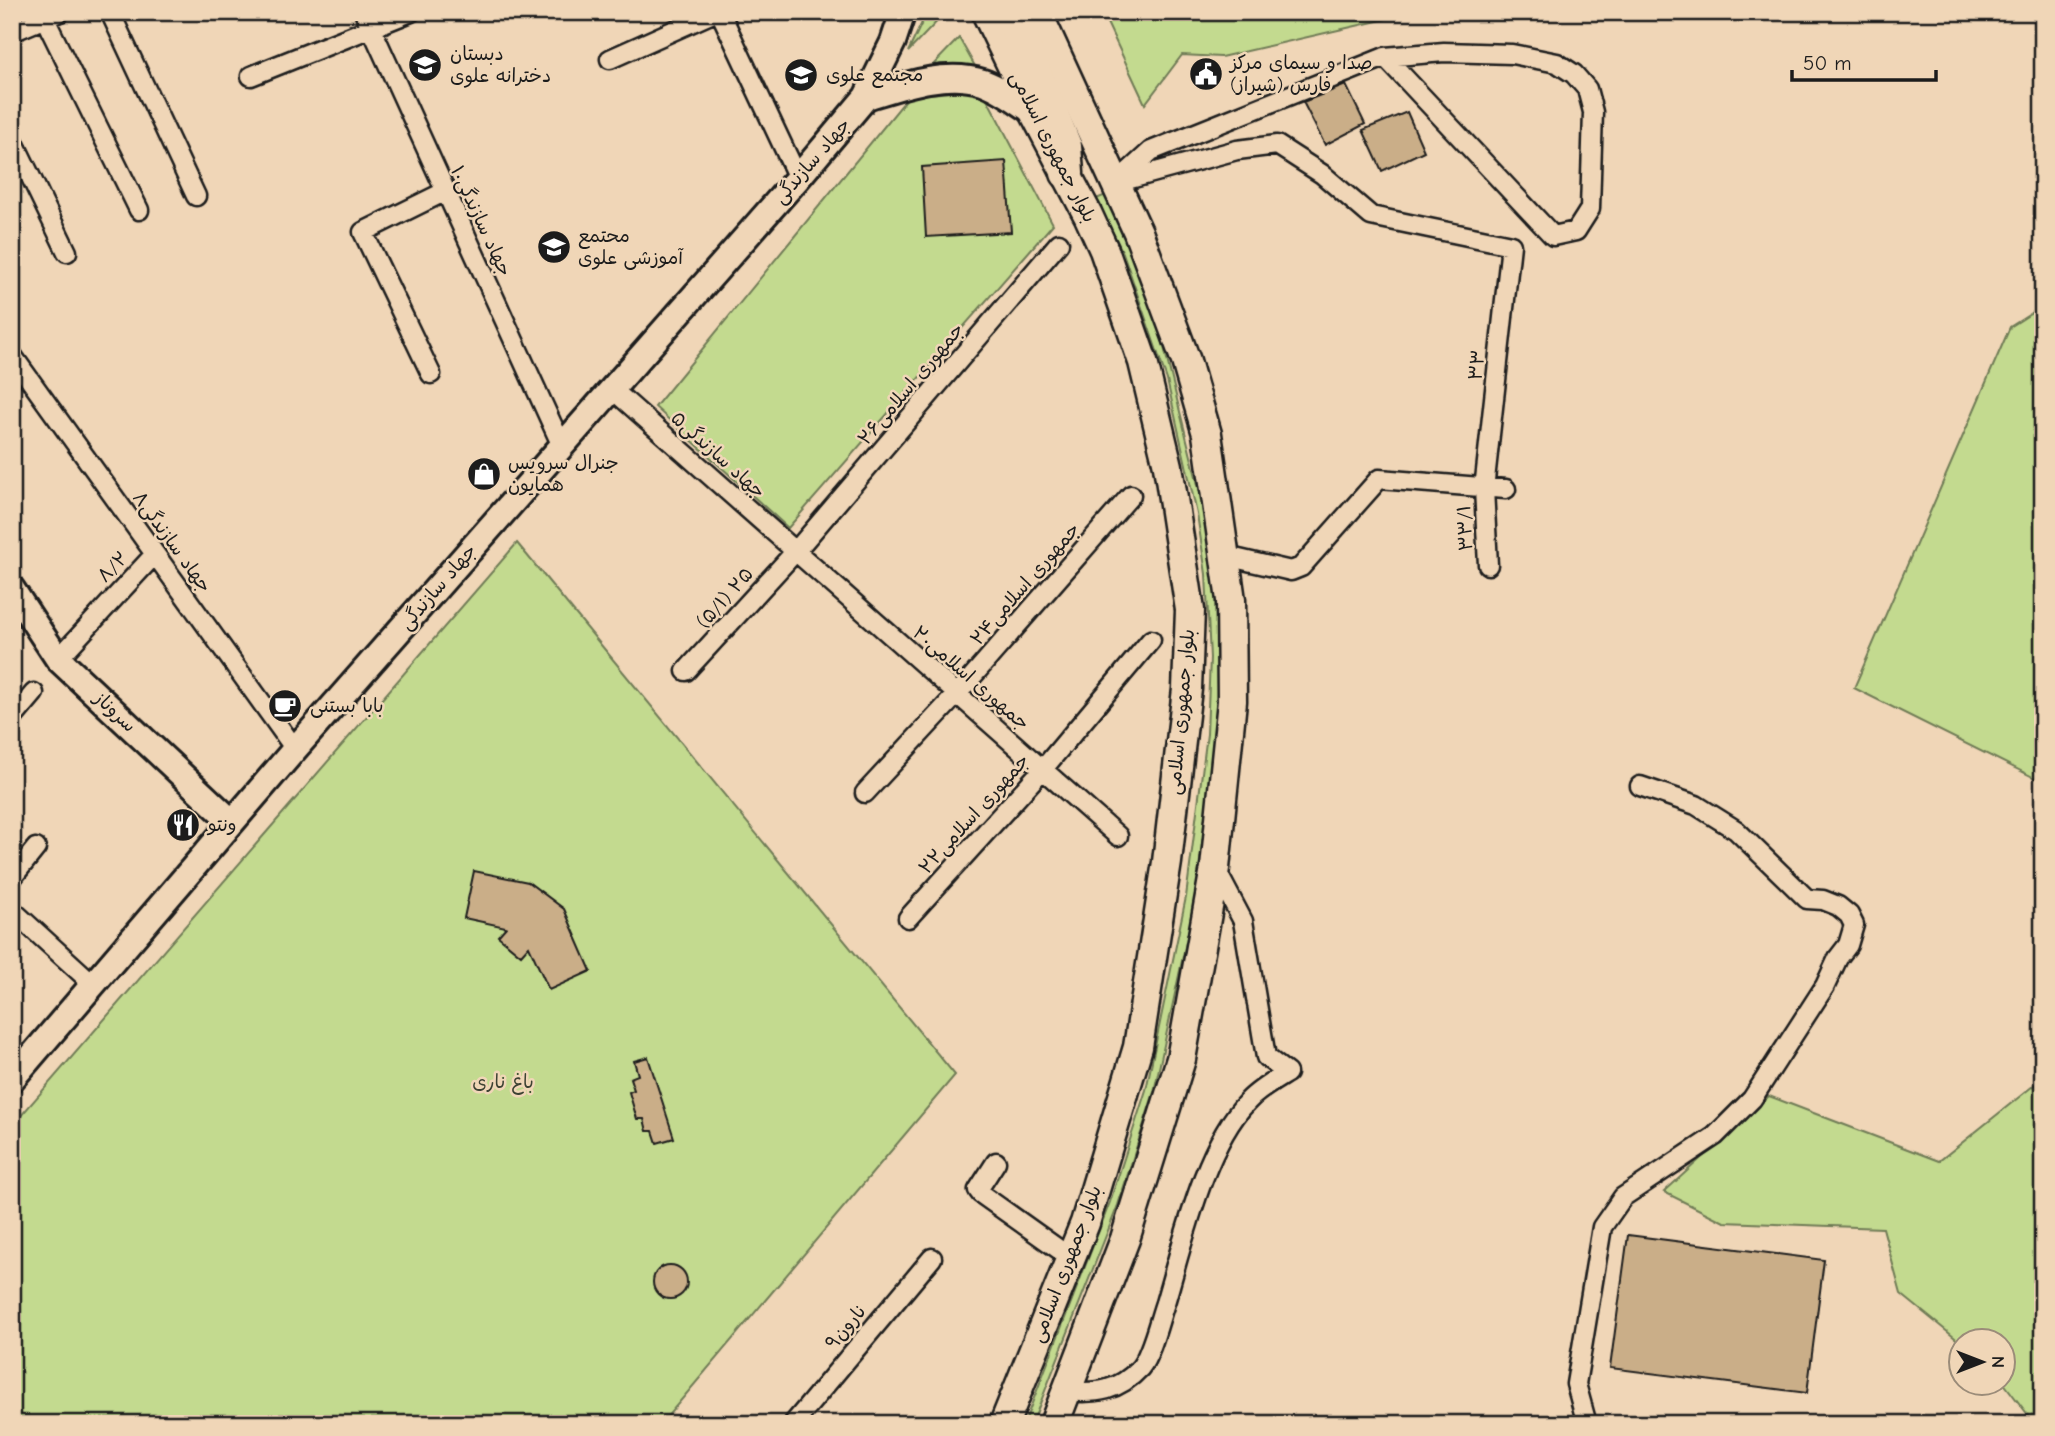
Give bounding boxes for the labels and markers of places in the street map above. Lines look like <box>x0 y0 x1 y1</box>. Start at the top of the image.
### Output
place label: دبستان دخترانه علوی <box>450 43 551 88</box>
school or university icon: دبستان دخترانه علوی <box>406 46 444 84</box>
place label: صدا و سیمای مرکز فارس (شیراز) <box>1228 52 1373 96</box>
public building icon: صدا و سیمای مرکز فارس (شیراز) <box>1187 55 1225 93</box>
school or university icon: مجتمع علوی <box>782 56 820 94</box>
place label: مجتمع علوی <box>826 64 923 88</box>
place label: محتمع آموزشی علوی <box>578 225 684 270</box>
school or university icon: محتمع آموزشی علوی <box>535 228 573 266</box>
place label: جنرال سرویس همایون <box>508 452 619 496</box>
shop icon: جنرال سرویس همایون <box>465 455 503 493</box>
cafe icon: بابا بستنی <box>266 687 304 725</box>
place label: بابا بستنی <box>310 695 384 718</box>
restaurant icon: ونتو <box>164 806 202 844</box>
place label: ونتو <box>206 814 237 836</box>

